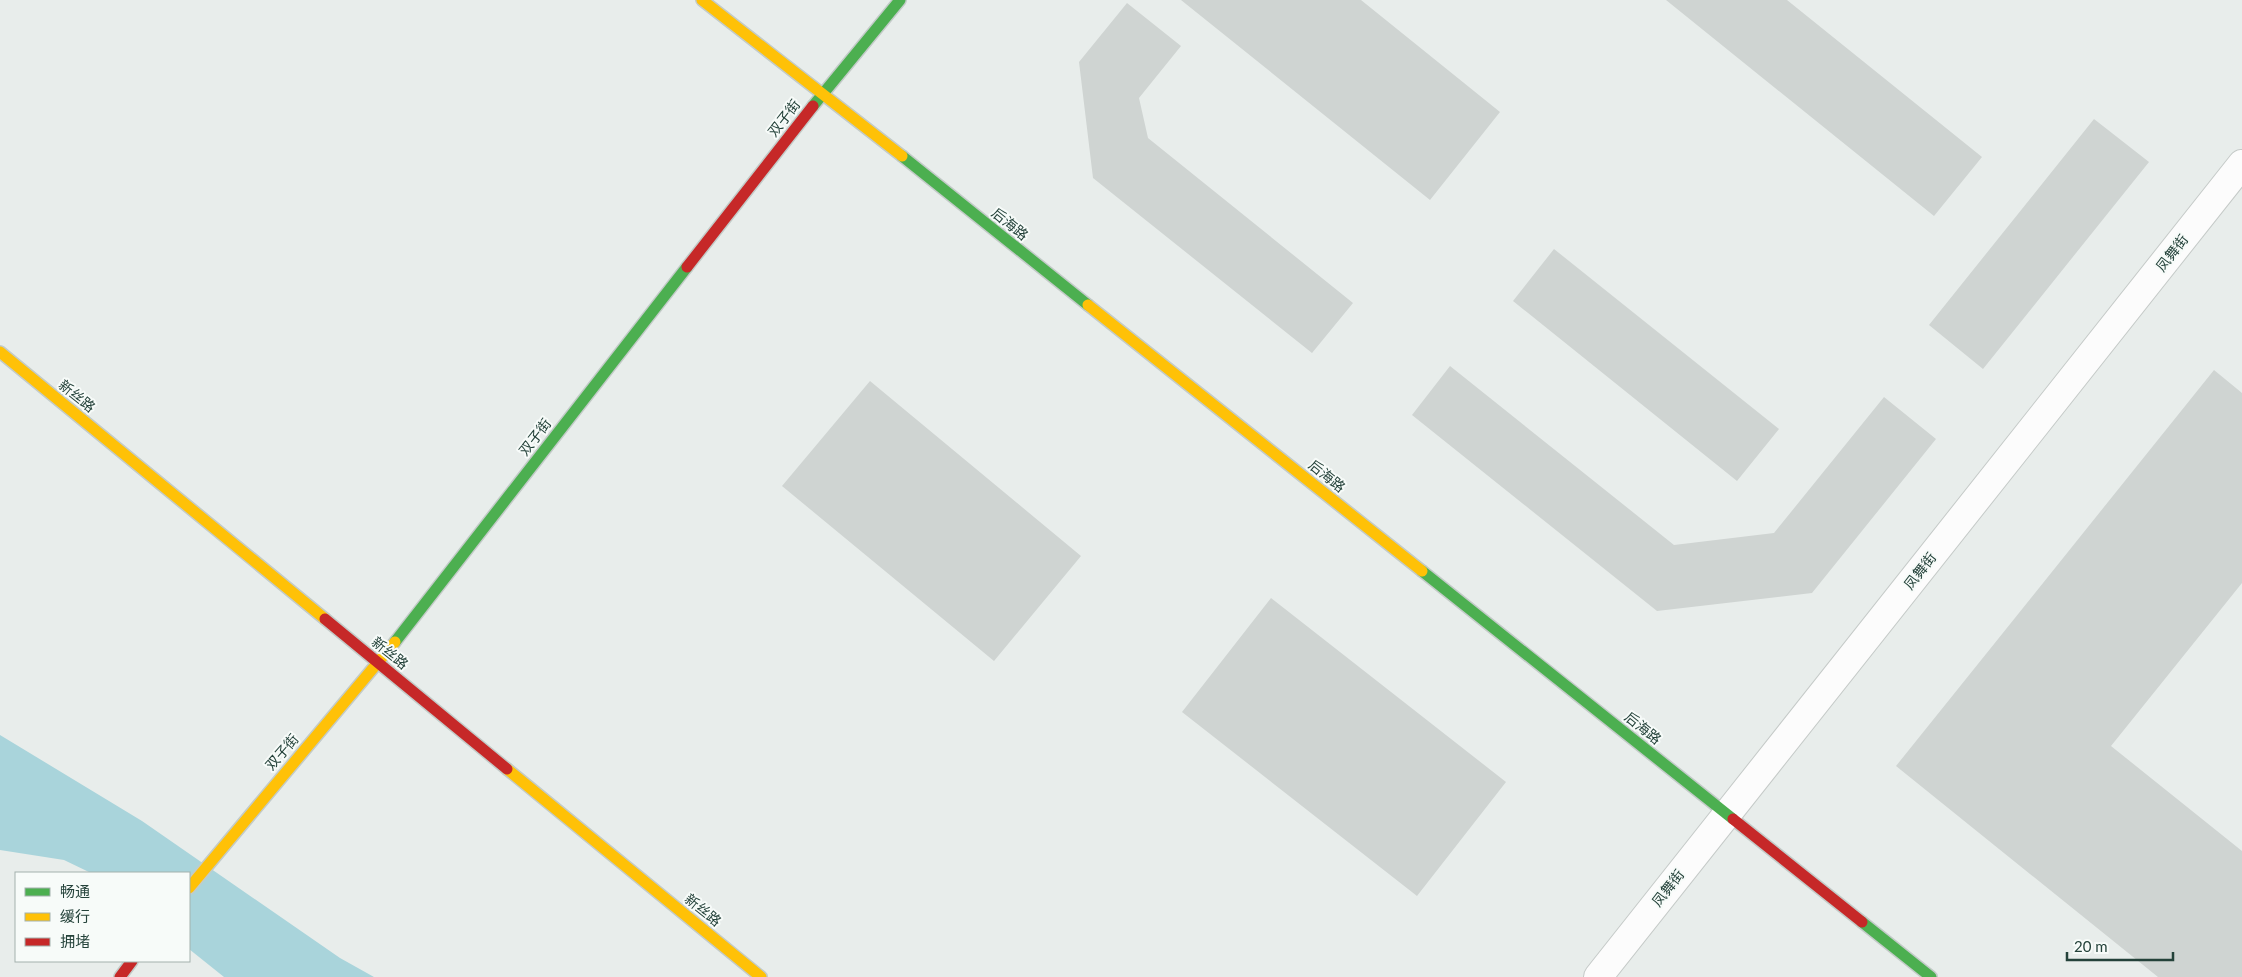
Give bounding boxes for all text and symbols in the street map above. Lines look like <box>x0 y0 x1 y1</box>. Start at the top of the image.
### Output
street label: 双子街 <box>764 96 803 139</box>
street label: 后海路 <box>989 204 1032 243</box>
street label: 凤舞街 <box>2152 231 2191 274</box>
street label: 新丝路 <box>56 376 99 415</box>
street label: 双子街 <box>515 415 554 458</box>
street label: 后海路 <box>1306 456 1349 495</box>
street label: 凤舞街 <box>1900 549 1939 592</box>
street label: 新丝路 <box>369 633 412 672</box>
street label: 后海路 <box>1622 708 1665 747</box>
street label: 双子街 <box>261 730 302 773</box>
street label: 凤舞街 <box>1648 866 1687 909</box>
legend <box>15 872 190 962</box>
text: 畅通 <box>60 882 90 900</box>
street label: 新丝路 <box>682 890 725 929</box>
text: 缓行 <box>60 907 90 925</box>
scale bar <box>2067 930 2173 962</box>
text: 拥堵 <box>60 932 90 950</box>
text: 20 m <box>2074 937 2108 955</box>

